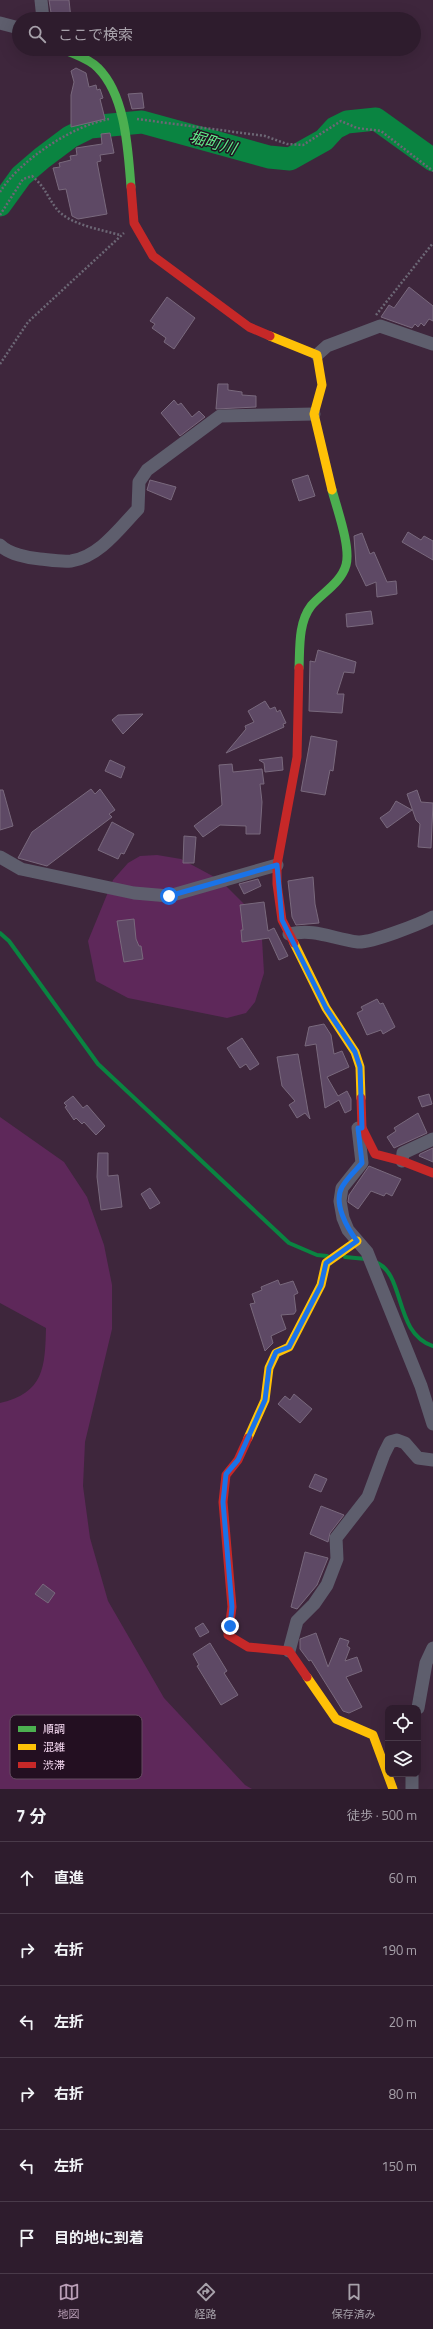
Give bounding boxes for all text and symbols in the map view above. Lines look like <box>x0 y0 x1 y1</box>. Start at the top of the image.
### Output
search box <box>12 12 421 56</box>
icon: search <box>26 23 48 45</box>
text: ここで検索 <box>58 23 133 46</box>
water label: 堀町川 <box>187 124 241 161</box>
route start <box>160 887 178 905</box>
route end <box>221 1617 239 1635</box>
map controls <box>385 1705 421 1777</box>
button: locate <box>385 1705 421 1741</box>
legend <box>10 1715 142 1779</box>
text: 順調 <box>43 1721 65 1737</box>
text: 混雑 <box>43 1739 65 1755</box>
button: layers <box>385 1741 421 1777</box>
text: 渋滞 <box>43 1757 65 1773</box>
text: 7 分 <box>16 1803 46 1829</box>
text: 徒歩 · 500 m <box>347 1805 417 1825</box>
text: 直進 <box>54 1866 84 1889</box>
icon: ahead <box>16 1867 38 1889</box>
text: 60 m <box>389 1868 417 1888</box>
text: 右折 <box>54 1938 84 1961</box>
icon: right <box>16 1939 38 1961</box>
text: 190 m <box>381 1940 417 1960</box>
text: 左折 <box>54 2010 84 2033</box>
icon: left <box>16 2011 38 2033</box>
text: 20 m <box>389 2012 417 2032</box>
text: 右折 <box>54 2082 84 2105</box>
icon: right <box>16 2083 38 2105</box>
text: 80 m <box>389 2084 417 2104</box>
text: 左折 <box>54 2154 84 2177</box>
icon: left <box>16 2155 38 2177</box>
text: 150 m <box>381 2156 417 2176</box>
text: 目的地に到着 <box>54 2226 144 2249</box>
icon: arrive <box>16 2227 38 2249</box>
tab: 地図 <box>58 2281 80 2322</box>
tab: 経路 <box>195 2281 217 2322</box>
tab: 保存済み <box>332 2281 376 2322</box>

